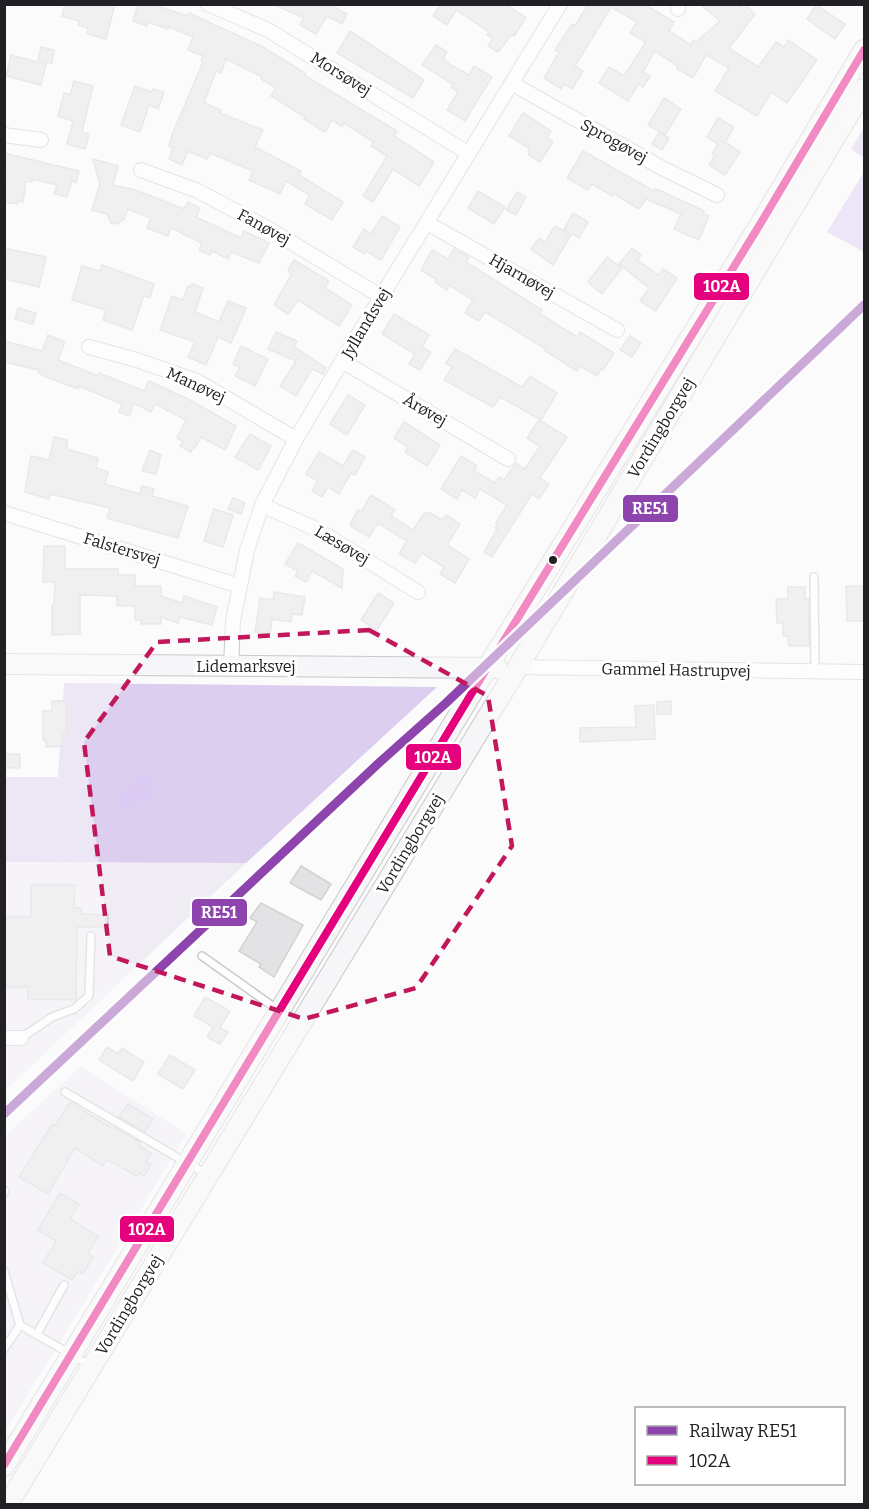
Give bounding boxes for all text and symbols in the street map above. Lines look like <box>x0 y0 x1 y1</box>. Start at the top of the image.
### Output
street label: Morsøvej <box>307 48 375 100</box>
street label: Sprogøvej <box>577 115 651 167</box>
street label: Fanøvej <box>234 205 294 249</box>
street label: Hjarnøvej <box>486 250 558 302</box>
line badge: 102A <box>693 272 750 301</box>
text: 102A <box>703 277 741 296</box>
street label: Jyllandsvej <box>337 284 394 363</box>
street label: Manøvej <box>164 363 228 407</box>
street label: Vordingborgvej <box>624 374 698 482</box>
street label: Årøvej <box>400 389 451 430</box>
line badge: RE51 <box>622 494 679 523</box>
text: RE51 <box>632 499 668 518</box>
street label: Læsøvej <box>311 521 373 569</box>
street label: Falstersvej <box>81 528 163 570</box>
unlabelled marker <box>547 554 559 566</box>
street label: Lidemarksvej <box>196 657 296 676</box>
street label: Gammel Hastrupvej <box>601 659 751 681</box>
line badge: 102A <box>405 743 462 771</box>
text: 102A <box>414 748 452 767</box>
street label: Vordingborgvej <box>373 790 447 898</box>
line badge: RE51 <box>191 898 248 927</box>
text: RE51 <box>201 903 237 922</box>
line badge: 102A <box>119 1215 175 1243</box>
text: 102A <box>128 1220 166 1239</box>
street label: Vordingborgvej <box>92 1251 166 1359</box>
legend <box>635 1407 845 1485</box>
text: Railway RE51 <box>689 1420 797 1442</box>
text: 102A <box>689 1450 731 1472</box>

